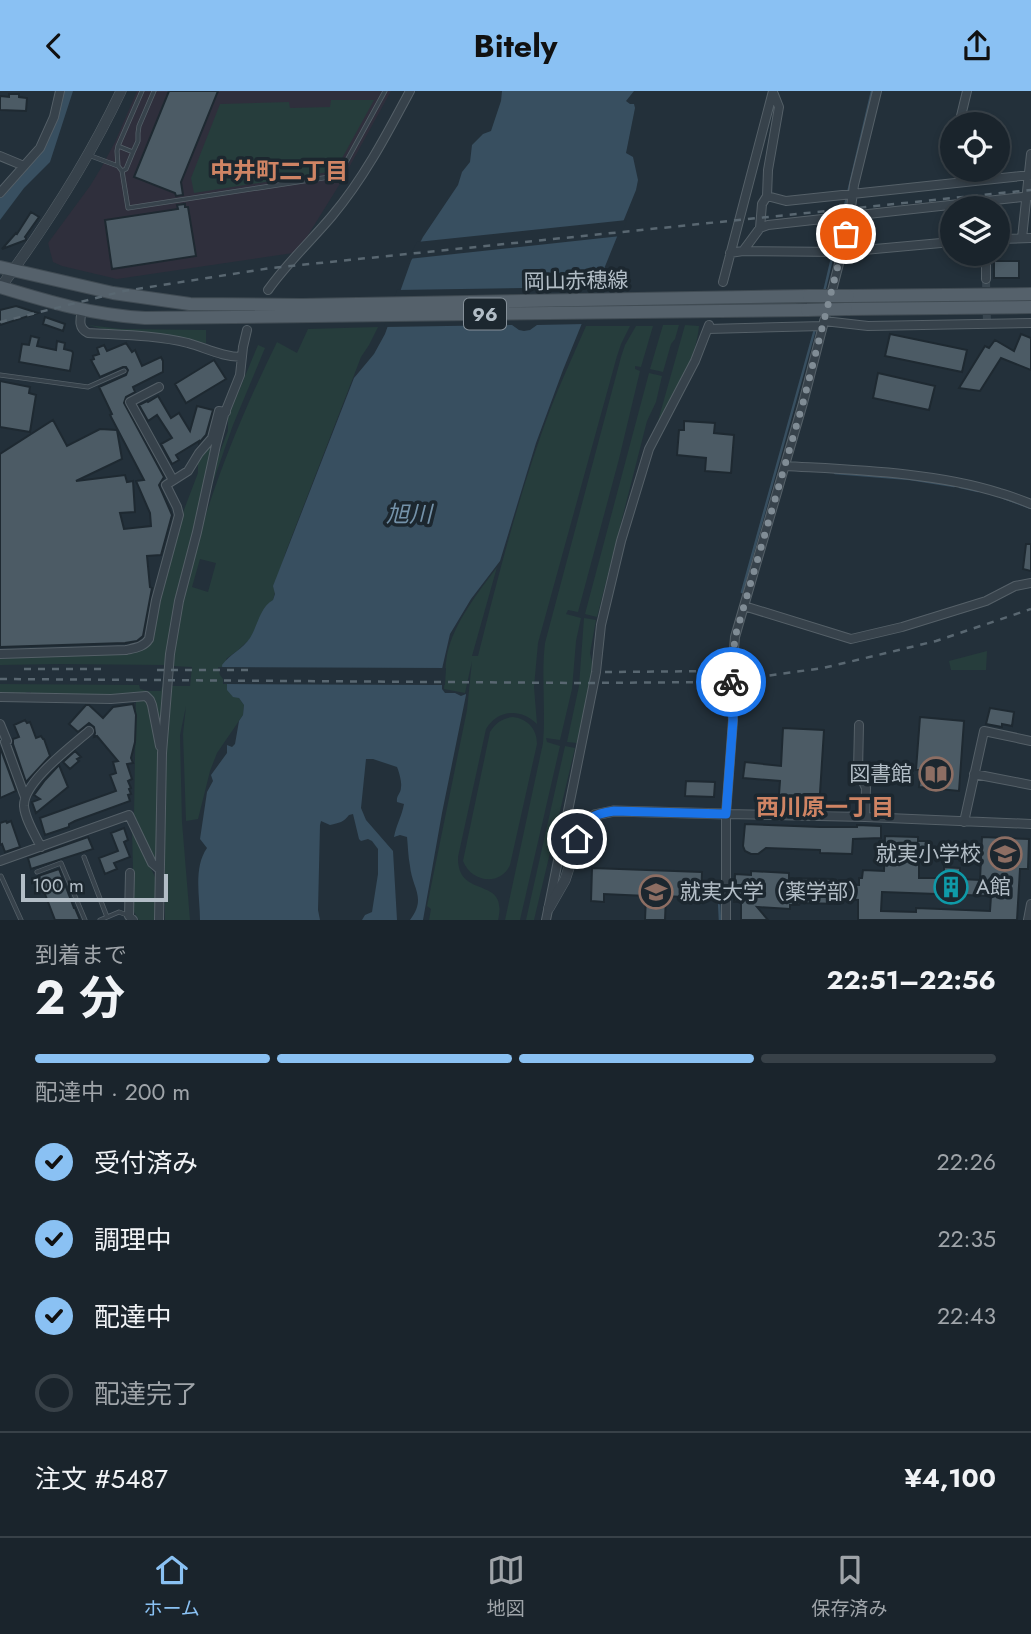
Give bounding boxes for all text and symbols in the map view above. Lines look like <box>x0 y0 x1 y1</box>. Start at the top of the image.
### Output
text: Bitely <box>474 23 557 69</box>
icon: back <box>35 27 73 65</box>
icon: share <box>958 27 996 65</box>
map controls <box>940 112 1010 266</box>
button: locate <box>940 112 1010 182</box>
district label: 中井町二丁目 <box>210 154 348 188</box>
button: layers <box>940 196 1010 266</box>
pin <box>816 204 876 264</box>
icon: bag <box>827 215 865 253</box>
street label: 岡山赤穂線 <box>523 265 629 297</box>
road number: 96 <box>464 299 506 329</box>
water label: 旭川 <box>386 497 435 531</box>
courier <box>696 647 766 717</box>
icon: bike <box>712 663 750 701</box>
library icon: 図書館 <box>917 755 955 793</box>
place label: 図書館 <box>849 759 912 789</box>
district label: 西川原一丁目 <box>756 790 894 824</box>
pin <box>547 809 607 869</box>
icon: home <box>558 820 596 858</box>
school or university icon: 就実小学校 <box>986 835 1024 873</box>
place label: 就実小学校 <box>876 839 981 869</box>
building icon: A館 <box>932 868 970 906</box>
scale bar <box>21 871 168 903</box>
text: 100 m <box>32 872 84 899</box>
place label: A館 <box>976 872 1011 902</box>
school or university icon: 就実大学（薬学部） <box>637 873 675 911</box>
place label: 就実大学（薬学部） <box>680 877 869 907</box>
text: 到着まで <box>35 938 127 972</box>
text: 22:51–22:56 <box>826 961 996 999</box>
text: 2 分 <box>35 965 125 1031</box>
text: 配達中 · 200 m <box>35 1075 190 1109</box>
icon: check <box>35 1143 73 1181</box>
text: 受付済み <box>94 1144 198 1182</box>
text: 22:26 <box>937 1145 996 1179</box>
icon: check <box>35 1220 73 1258</box>
text: 調理中 <box>94 1221 172 1259</box>
text: 22:35 <box>937 1222 996 1256</box>
icon: check <box>35 1297 73 1335</box>
text: 配達中 <box>94 1298 172 1336</box>
text: 22:43 <box>937 1299 996 1333</box>
text: 配達完了 <box>94 1375 198 1413</box>
text: ¥4,100 <box>904 1459 996 1497</box>
text: 注文 #5487 <box>35 1460 168 1498</box>
tab: ホーム <box>143 1551 200 1622</box>
tab: 地図 <box>487 1551 525 1622</box>
tab: 保存済み <box>812 1551 888 1622</box>

